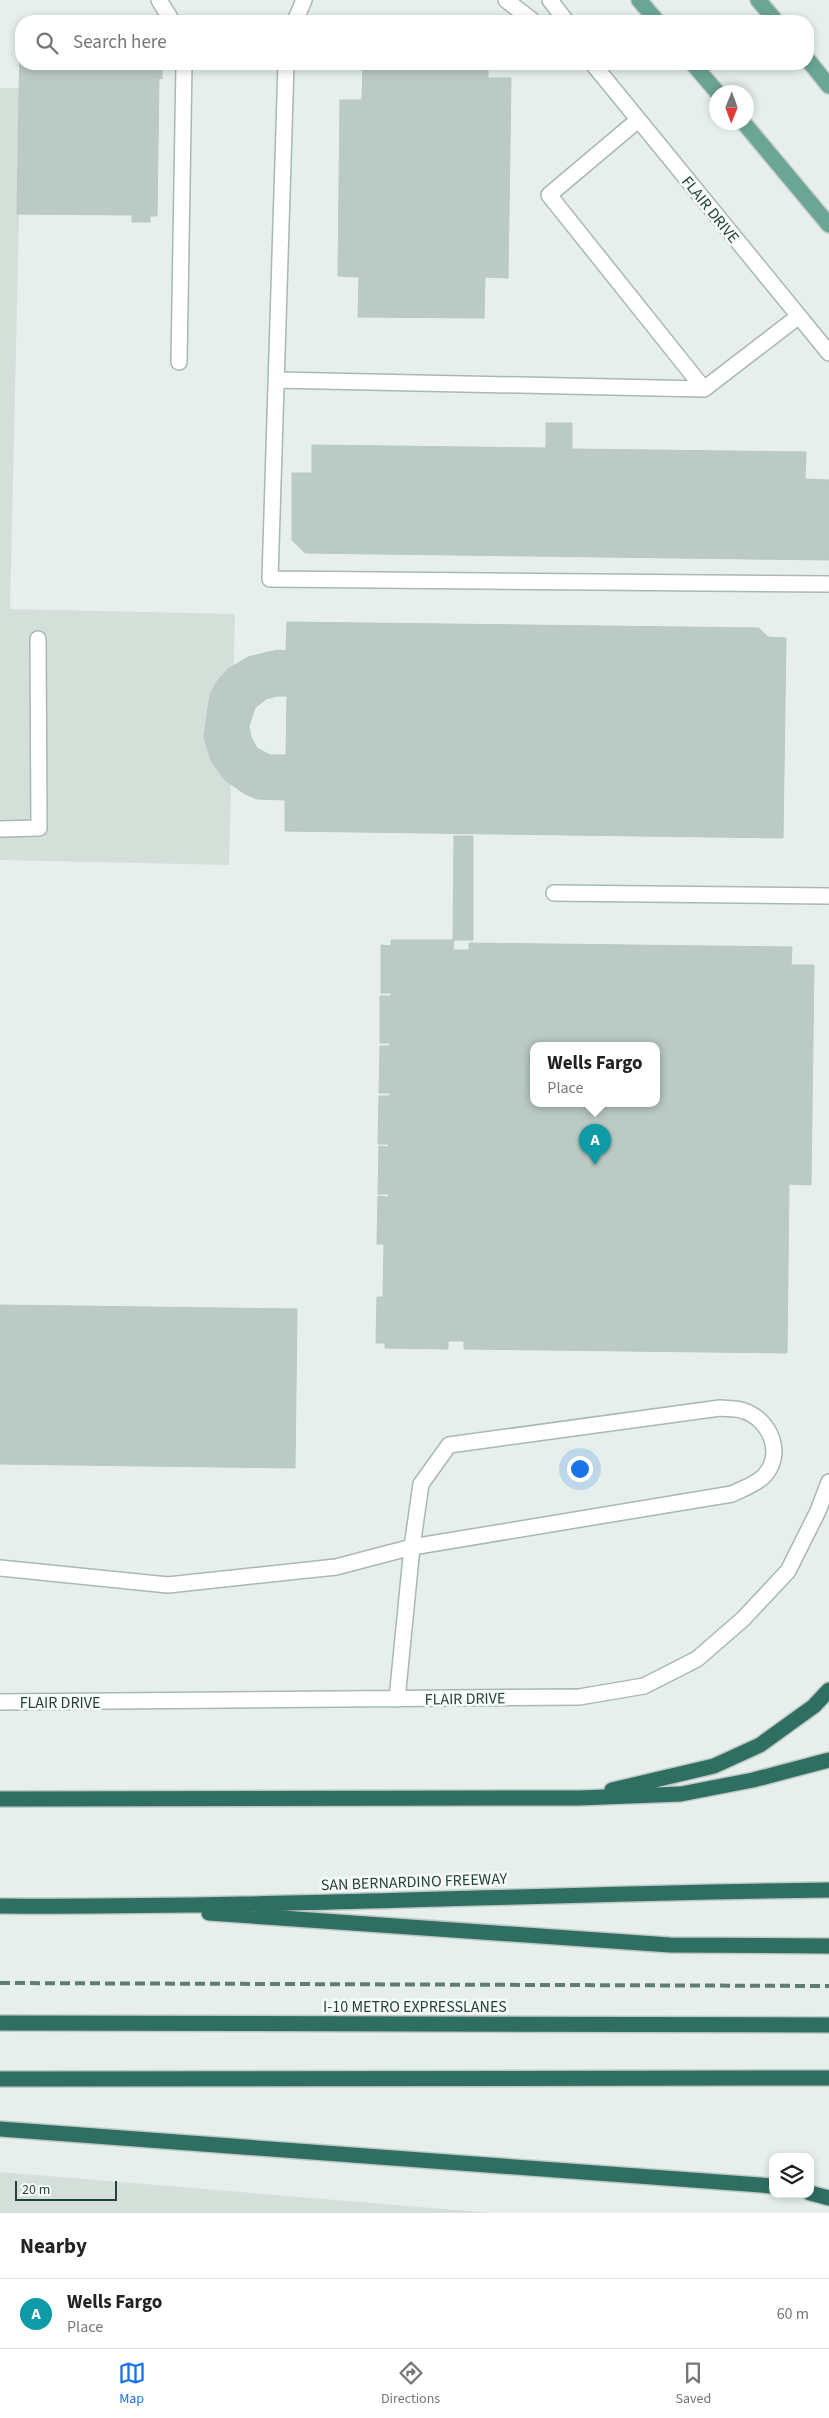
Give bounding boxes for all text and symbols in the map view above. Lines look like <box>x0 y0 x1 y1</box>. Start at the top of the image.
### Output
search box <box>15 15 814 70</box>
icon: search <box>33 29 61 57</box>
text: Search here <box>73 29 167 56</box>
north arrow <box>709 85 754 130</box>
street label: FLAIR DRIVE <box>676 171 744 248</box>
popup <box>530 1042 660 1107</box>
text: Wells Fargo <box>547 1050 643 1077</box>
text: Place <box>547 1077 583 1099</box>
pin: A <box>579 1124 611 1165</box>
your location <box>567 1456 593 1482</box>
street label: FLAIR DRIVE <box>424 1687 506 1711</box>
street label: FLAIR DRIVE <box>20 1692 100 1714</box>
street label: SAN BERNARDINO FREEWAY <box>320 1868 508 1896</box>
street label: I-10 METRO EXPRESSLANES <box>323 1996 507 2018</box>
map controls <box>769 2153 814 2198</box>
button: layers <box>769 2153 814 2198</box>
scale bar <box>15 2178 118 2201</box>
text: 20 m <box>22 2180 50 2200</box>
text: Nearby <box>20 2231 87 2261</box>
text: Wells Fargo <box>67 2289 162 2316</box>
text: A <box>31 2303 41 2325</box>
text: 60 m <box>777 2303 809 2325</box>
text: Place <box>67 2316 103 2338</box>
tab: Map <box>118 2359 146 2409</box>
tab: Directions <box>381 2359 440 2409</box>
tab: Saved <box>676 2359 711 2409</box>

